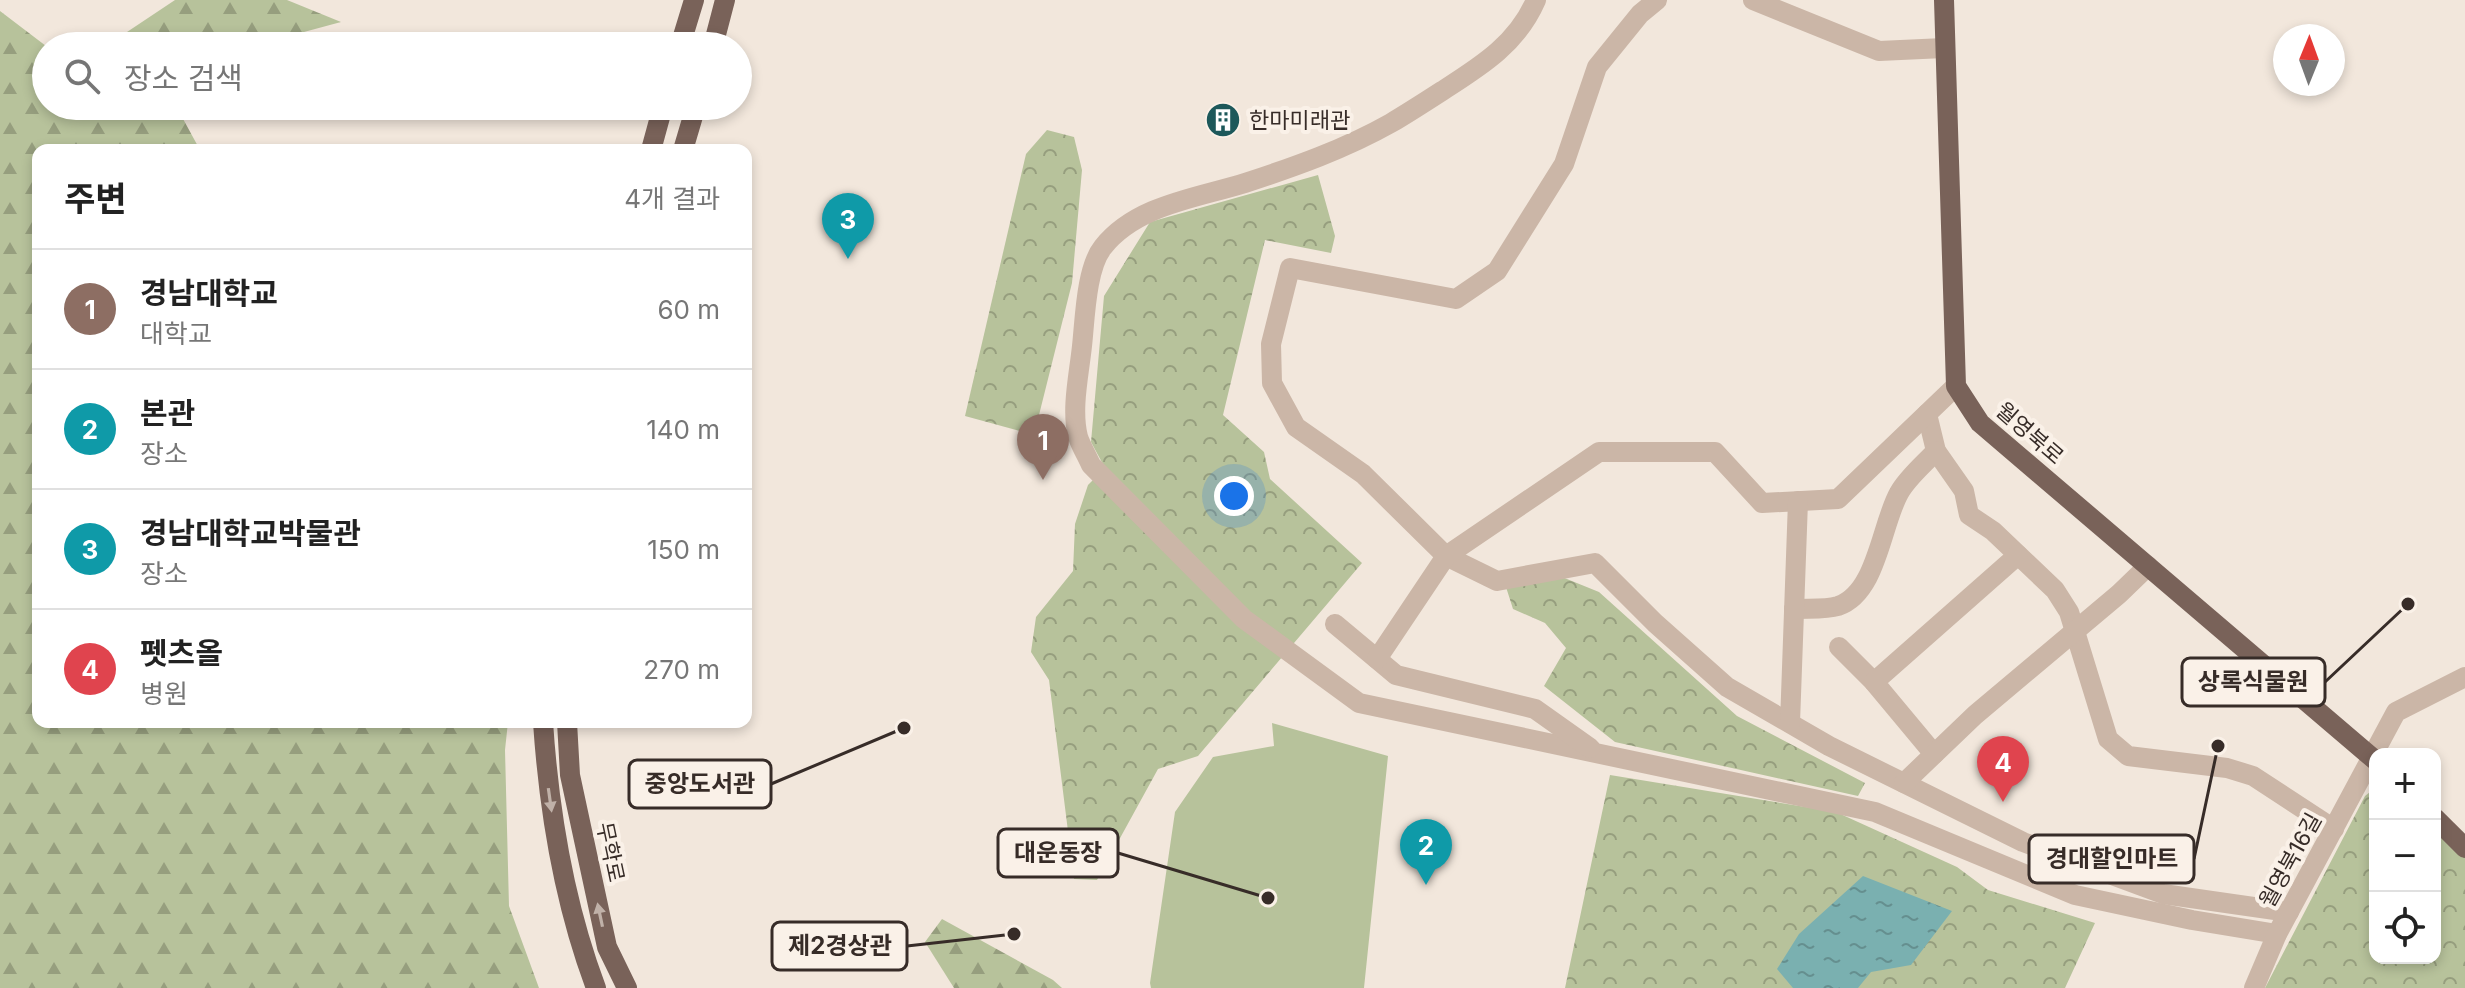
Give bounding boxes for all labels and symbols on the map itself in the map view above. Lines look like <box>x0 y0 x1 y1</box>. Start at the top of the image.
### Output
north arrow <box>2273 24 2345 96</box>
building icon: 한마미래관 <box>1204 101 1242 139</box>
place label: 한마미래관 <box>1249 107 1350 133</box>
pin: 3 <box>822 193 874 259</box>
street label: 월영북로 <box>1991 397 2069 469</box>
pin: 1 <box>1017 414 1069 480</box>
your location <box>1214 476 1254 516</box>
callout: 상록식물원 <box>2182 658 2325 706</box>
text: 상록식물원 <box>2198 667 2308 696</box>
pin: 4 <box>1977 736 2029 802</box>
callout: 중앙도서관 <box>629 760 771 808</box>
text: 중앙도서관 <box>645 769 755 798</box>
one-way arrow <box>544 787 557 812</box>
street label: 월영북16길 <box>2254 808 2326 912</box>
pin: 2 <box>1400 819 1452 885</box>
street label: 무학로 <box>592 820 630 884</box>
callout: 대운동장 <box>998 829 1118 877</box>
callout: 경대할인마트 <box>2029 835 2194 883</box>
text: 대운동장 <box>1014 838 1102 867</box>
text: 경대할인마트 <box>2046 844 2178 873</box>
one-way arrow <box>593 903 606 928</box>
callout: 제2경상관 <box>772 922 907 970</box>
text: 제2경상관 <box>788 931 892 960</box>

